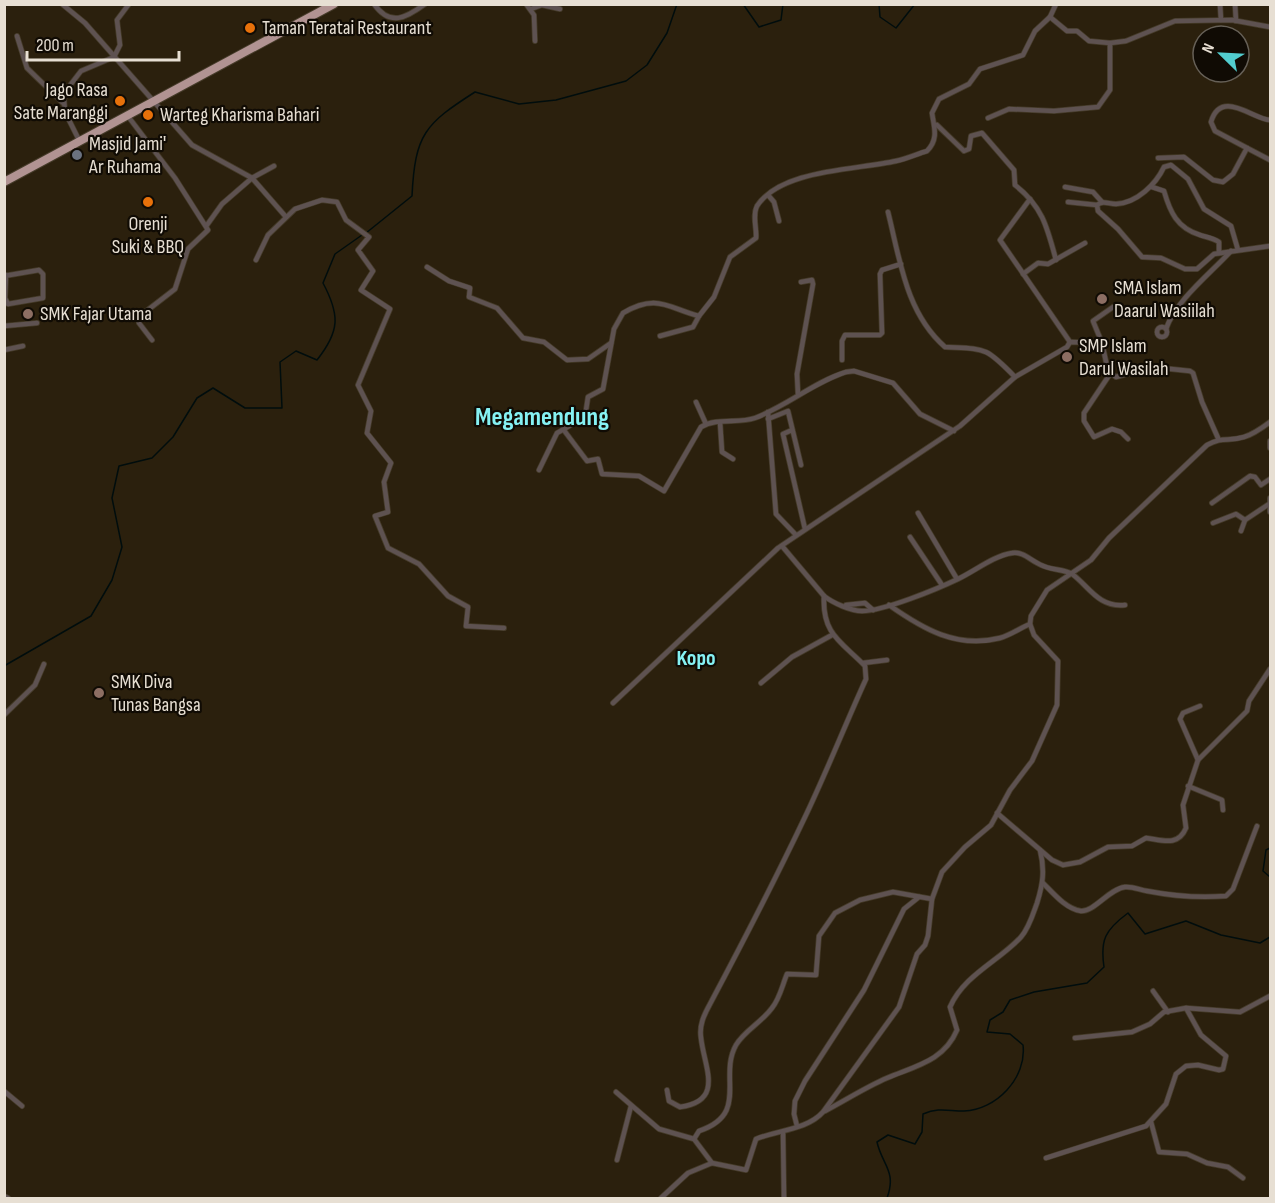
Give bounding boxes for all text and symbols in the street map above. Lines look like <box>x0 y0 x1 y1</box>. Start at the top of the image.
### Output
place label: Taman Teratai Restaurant <box>262 16 432 40</box>
marker: Taman Teratai Restaurant <box>243 21 257 35</box>
scale bar <box>27 24 178 62</box>
north arrow <box>1191 24 1251 84</box>
text: 200 m <box>36 35 74 56</box>
text: N <box>1198 41 1219 56</box>
place label: Jago Rasa Sate Maranggi <box>14 78 108 125</box>
marker: Jago Rasa Sate Maranggi <box>113 94 127 108</box>
place label: Warteg Kharisma Bahari <box>160 103 319 127</box>
marker: Warteg Kharisma Bahari <box>141 108 155 122</box>
place label: Masjid Jami' Ar Ruhama <box>88 132 166 179</box>
marker: Masjid Jami' Ar Ruhama <box>70 148 84 162</box>
marker: Orenji Suki & BBQ <box>141 195 155 209</box>
place label: Orenji Suki & BBQ <box>112 212 184 259</box>
place label: SMA Islam Daarul Wasiilah <box>1114 276 1215 323</box>
marker: SMA Islam Daarul Wasiilah <box>1095 292 1109 306</box>
place label: SMK Fajar Utama <box>40 302 152 326</box>
marker: SMK Fajar Utama <box>21 307 35 321</box>
place label: SMP Islam Darul Wasilah <box>1079 334 1168 381</box>
marker: SMP Islam Darul Wasilah <box>1060 350 1074 364</box>
district label: Megamendung <box>475 402 609 433</box>
district label: Kopo <box>676 645 716 672</box>
place label: SMK Diva Tunas Bangsa <box>111 670 201 717</box>
marker: SMK Diva Tunas Bangsa <box>92 686 106 700</box>

